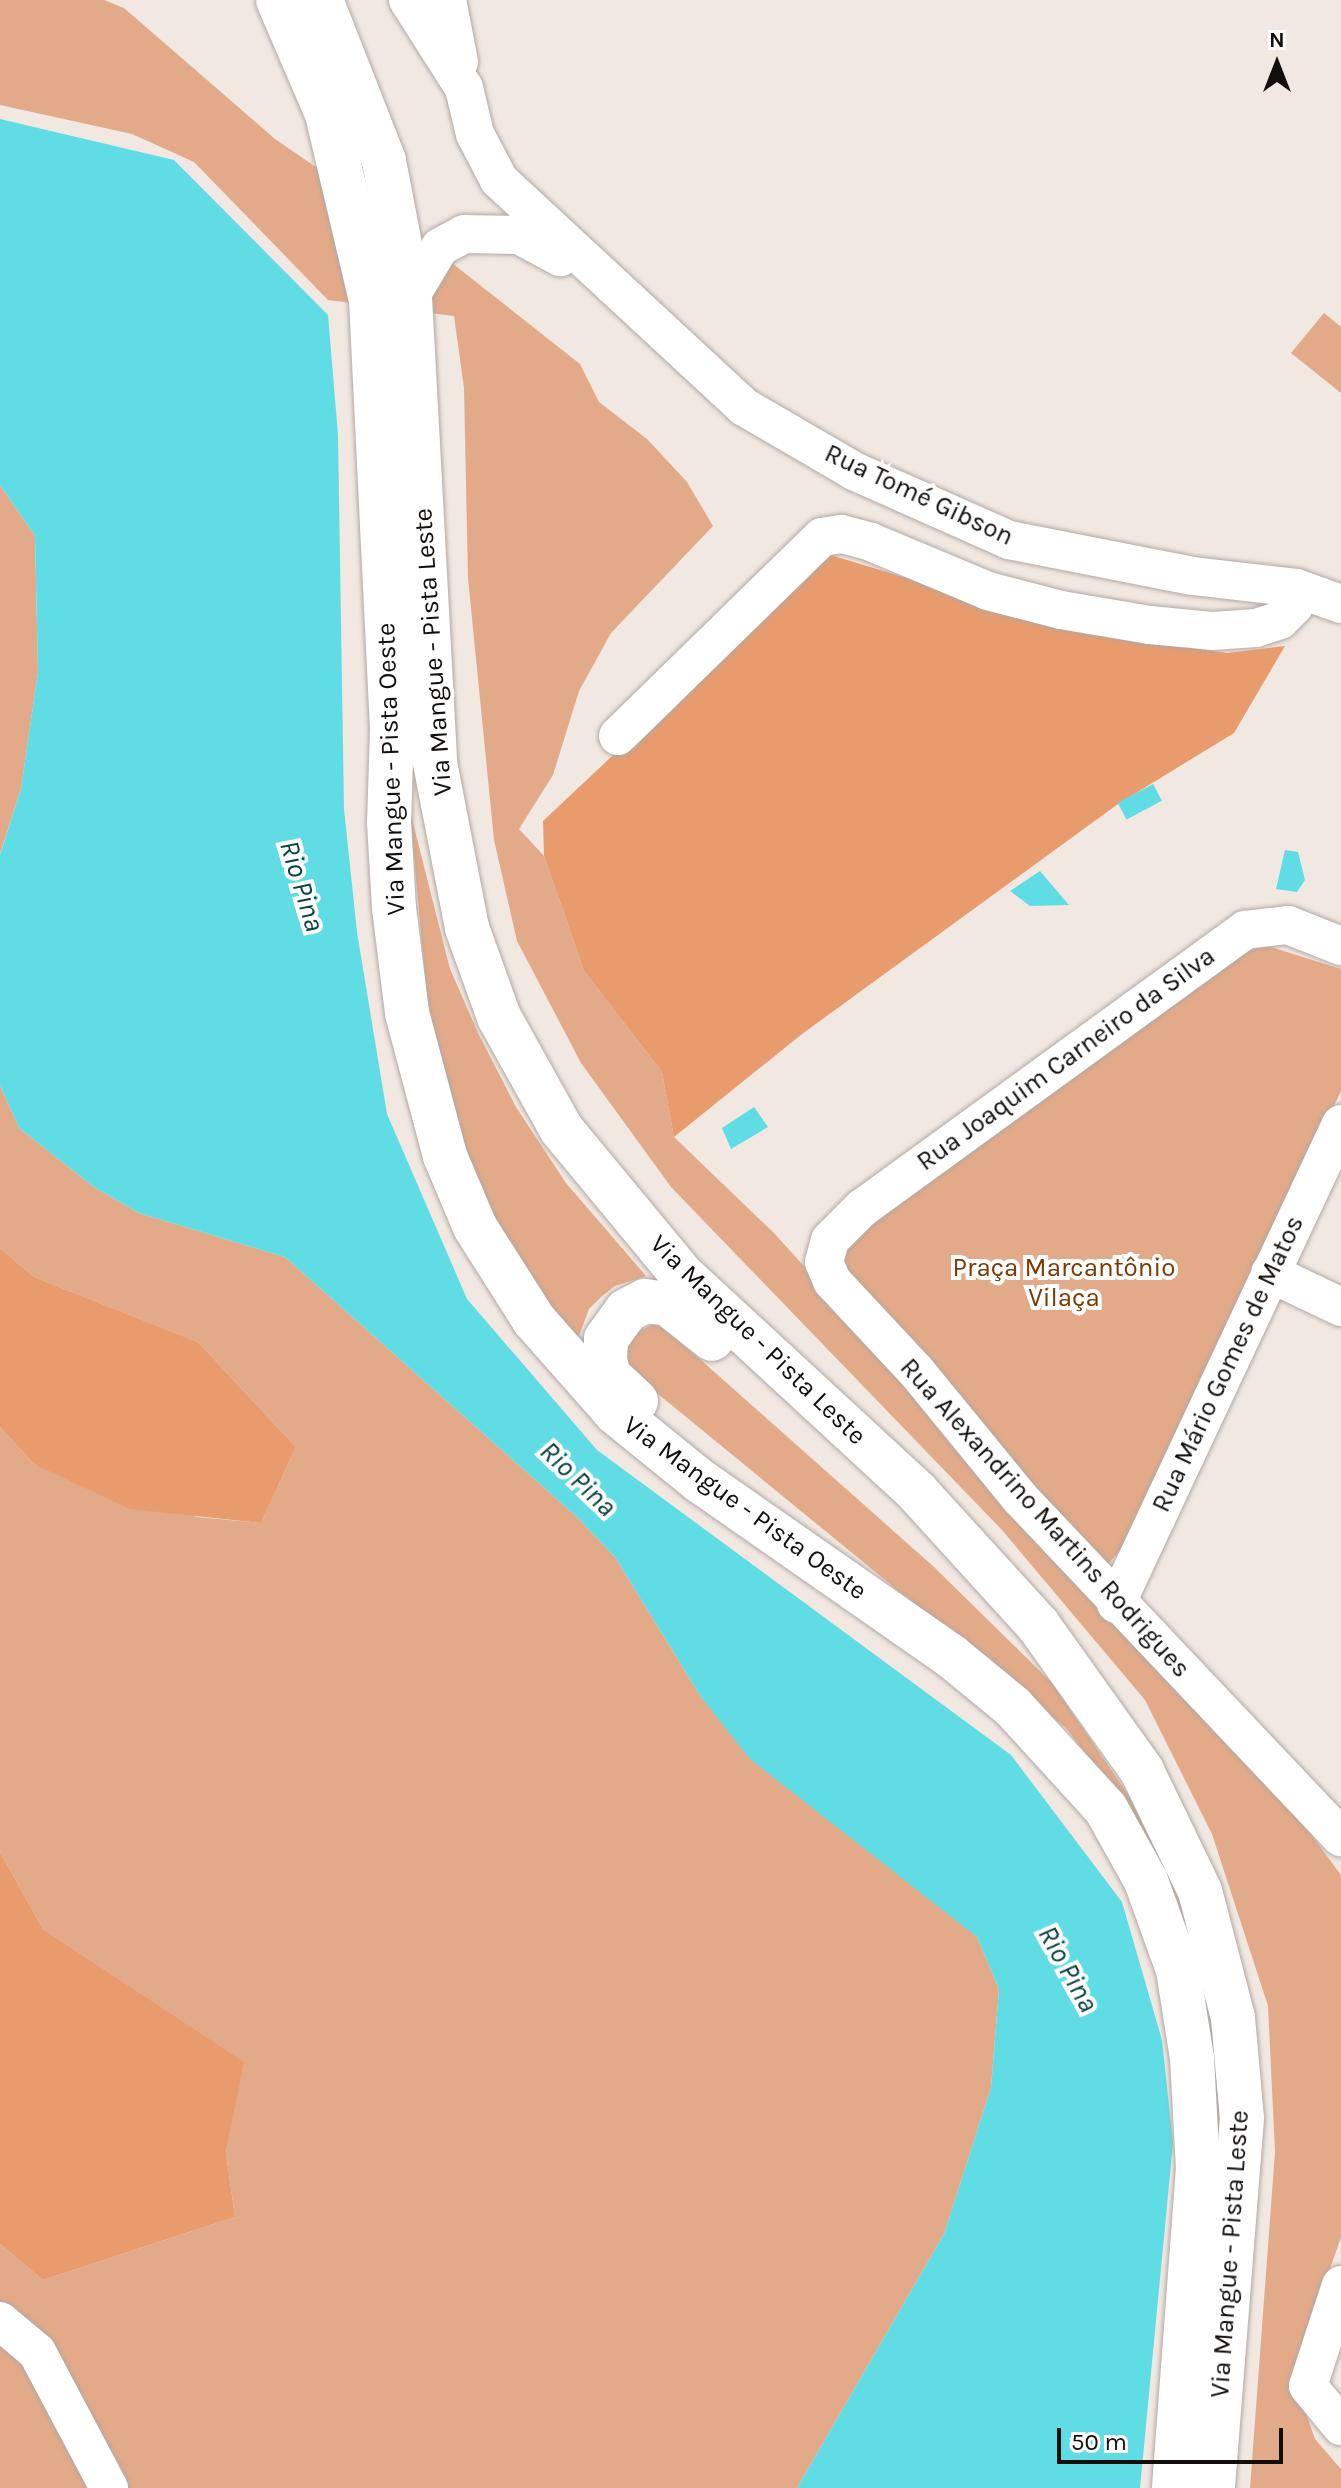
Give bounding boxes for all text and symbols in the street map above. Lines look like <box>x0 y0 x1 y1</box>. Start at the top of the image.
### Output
north arrow <box>1237 24 1317 104</box>
text: N <box>1269 27 1285 53</box>
street label: Rua Tomé Gibson <box>820 438 1018 552</box>
street label: Via Mangue - Pista Leste <box>407 507 459 797</box>
street label: Via Mangue - Pista Oeste <box>370 622 412 916</box>
water label: Rio Pina <box>272 836 332 936</box>
street label: Rua Joaquim Carneiro da Silva <box>911 940 1221 1178</box>
street label: Rua Mário Gomes de Matos <box>1146 1211 1310 1517</box>
street label: Via Mangue - Pista Leste <box>643 1229 873 1451</box>
park label: Praça Marcantônio Vilaça <box>953 1252 1175 1314</box>
street label: Rua Alexandrino Martins Rodrigues <box>893 1352 1197 1684</box>
street label: Via Mangue - Pista Oeste <box>617 1409 873 1607</box>
water label: Rio Pina <box>533 1434 623 1524</box>
water label: Rio Pina <box>1031 1920 1105 2018</box>
street label: Via Mangue - Pista Leste <box>1204 2109 1256 2399</box>
scale bar <box>1061 2412 1287 2462</box>
text: 50 m <box>1071 2428 1127 2456</box>

